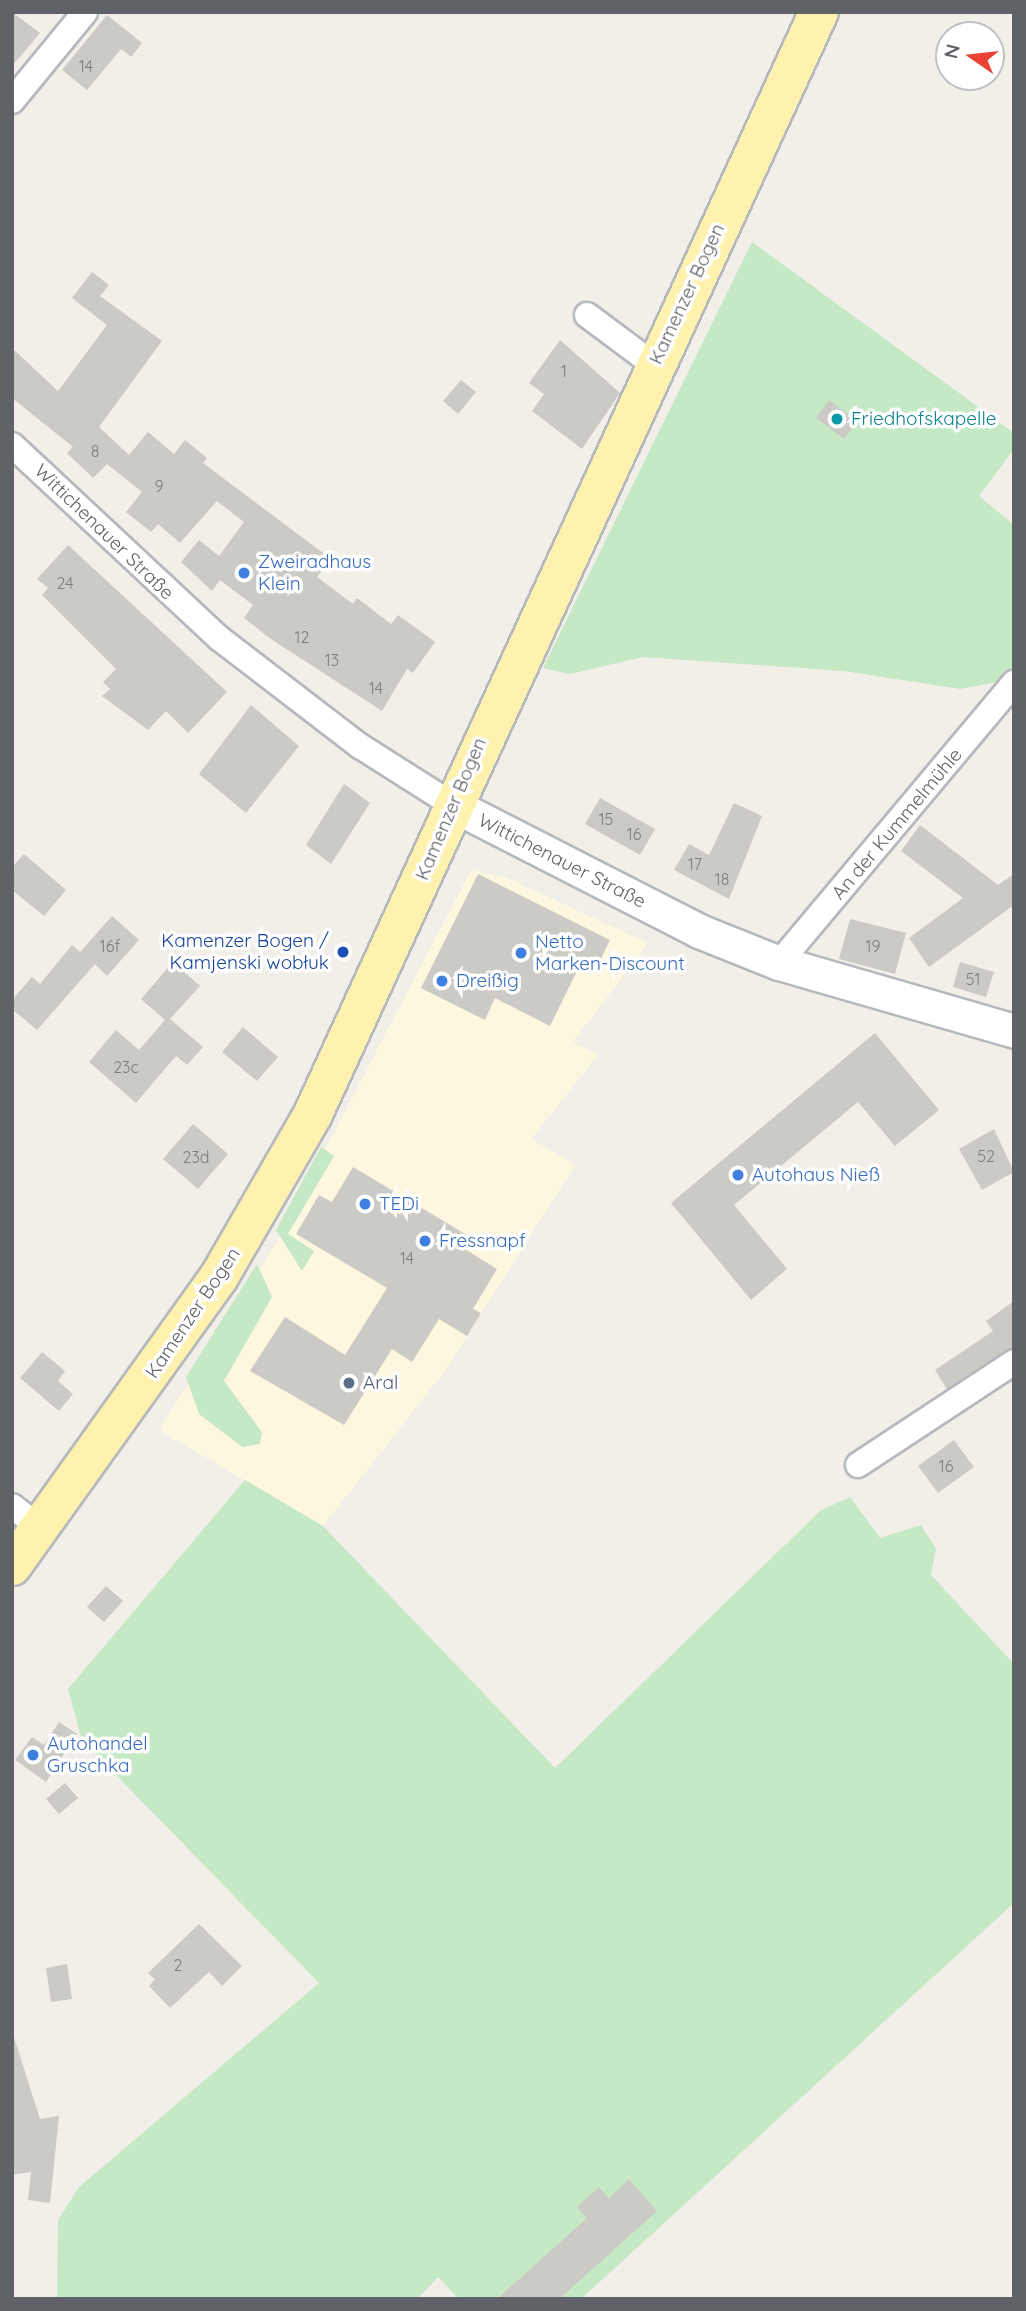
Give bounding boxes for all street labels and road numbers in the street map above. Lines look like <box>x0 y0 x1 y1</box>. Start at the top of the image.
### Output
street label: Kamenzer Bogen <box>644 220 730 368</box>
street label: Wittichenauer Straße <box>30 460 178 604</box>
street label: Kamenzer Bogen <box>411 734 491 884</box>
street label: An der Kummelmühle <box>827 744 967 904</box>
street label: Wittichenauer Straße <box>474 809 650 913</box>
street label: Kamenzer Bogen <box>141 1243 245 1383</box>

